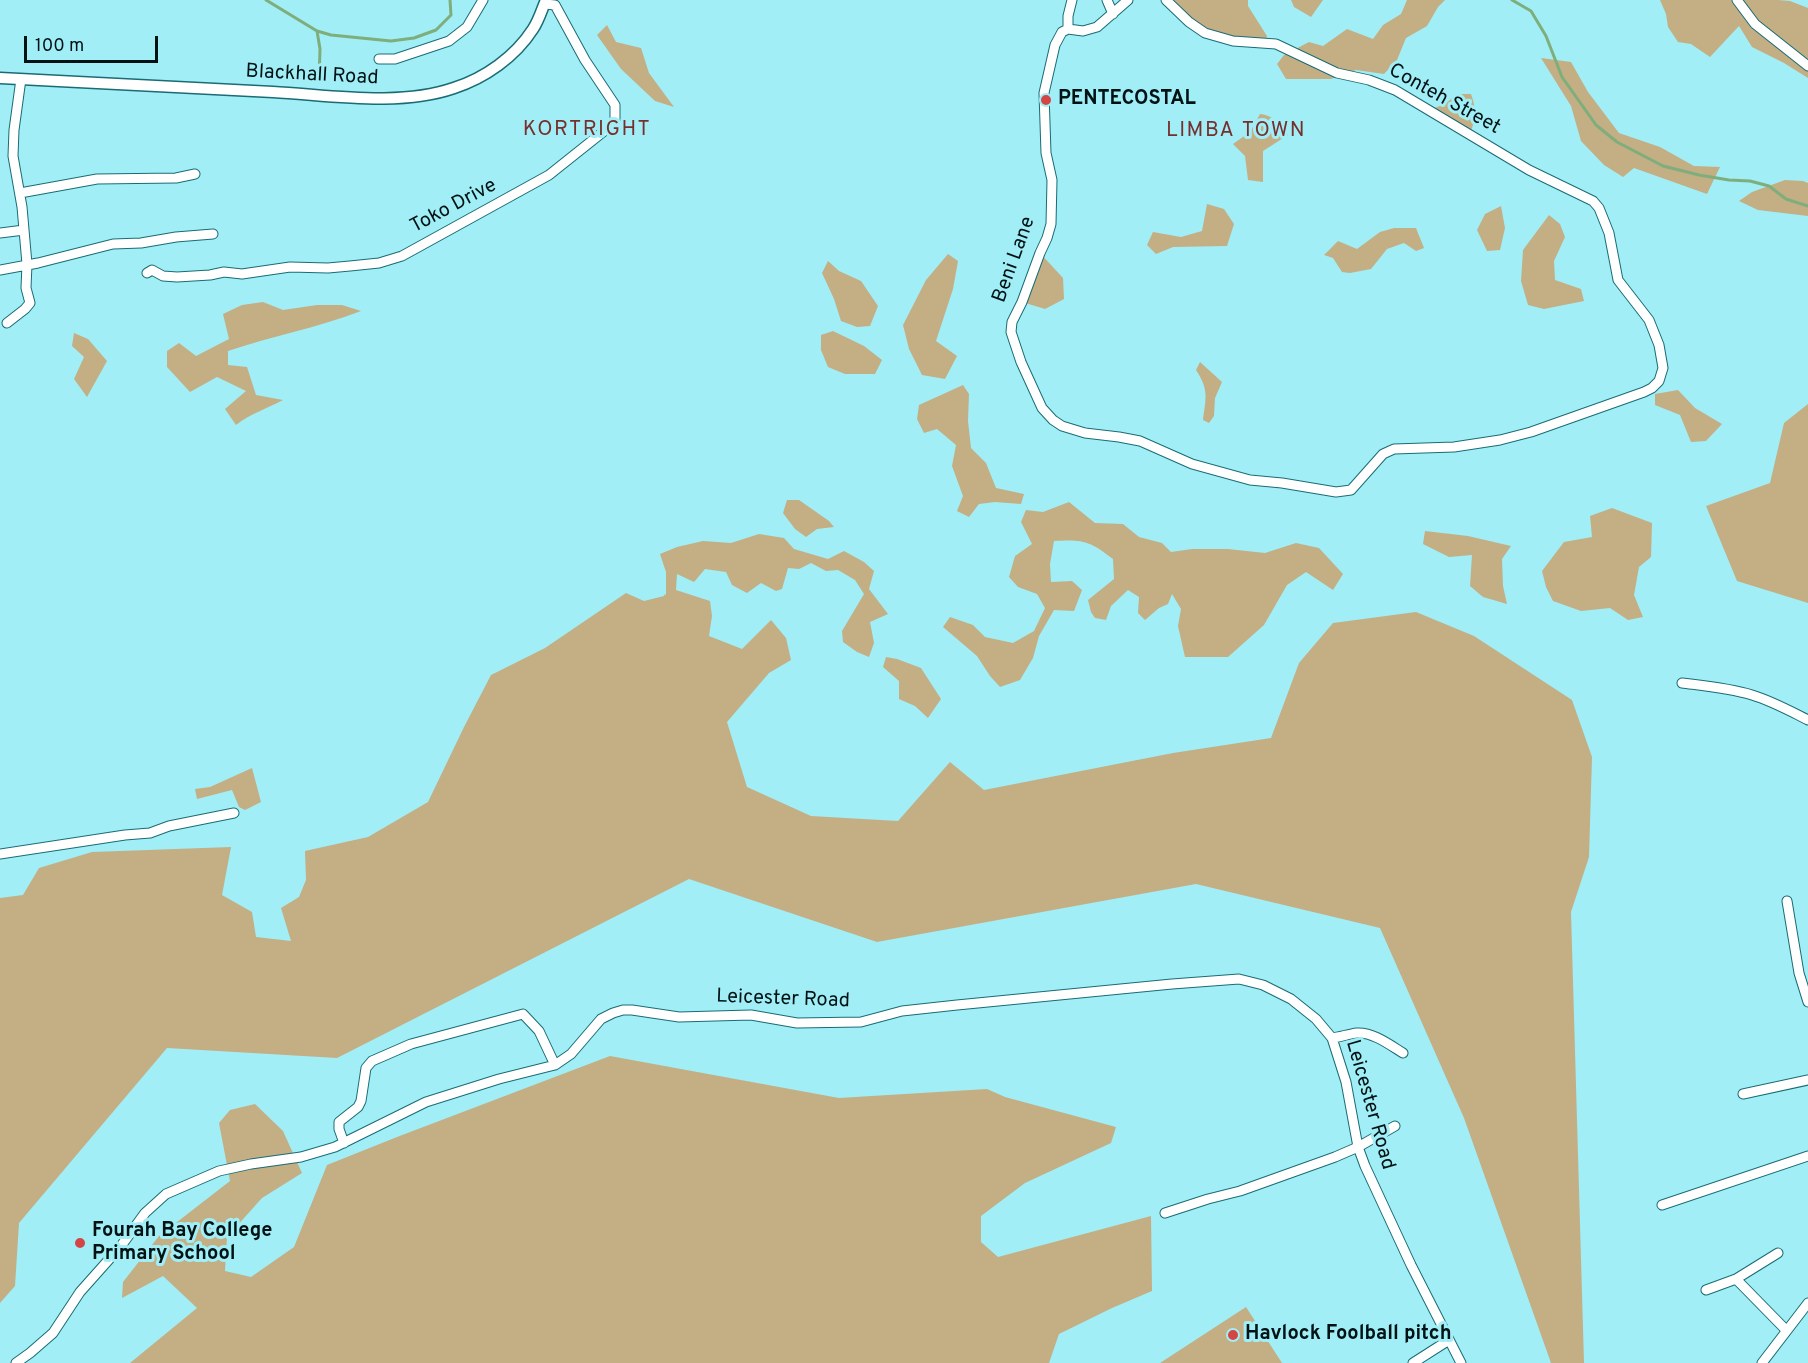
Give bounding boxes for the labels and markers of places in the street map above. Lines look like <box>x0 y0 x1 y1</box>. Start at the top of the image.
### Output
place label: PENTECOSTAL <box>1058 88 1196 112</box>
marker: PENTECOSTAL <box>1039 93 1053 107</box>
place label: Fourah Bay College Primary School <box>92 1220 272 1267</box>
marker: Fourah Bay College Primary School <box>73 1236 87 1250</box>
place label: Havlock Foolball pitch <box>1245 1323 1452 1347</box>
marker: Havlock Foolball pitch <box>1226 1328 1240 1342</box>

